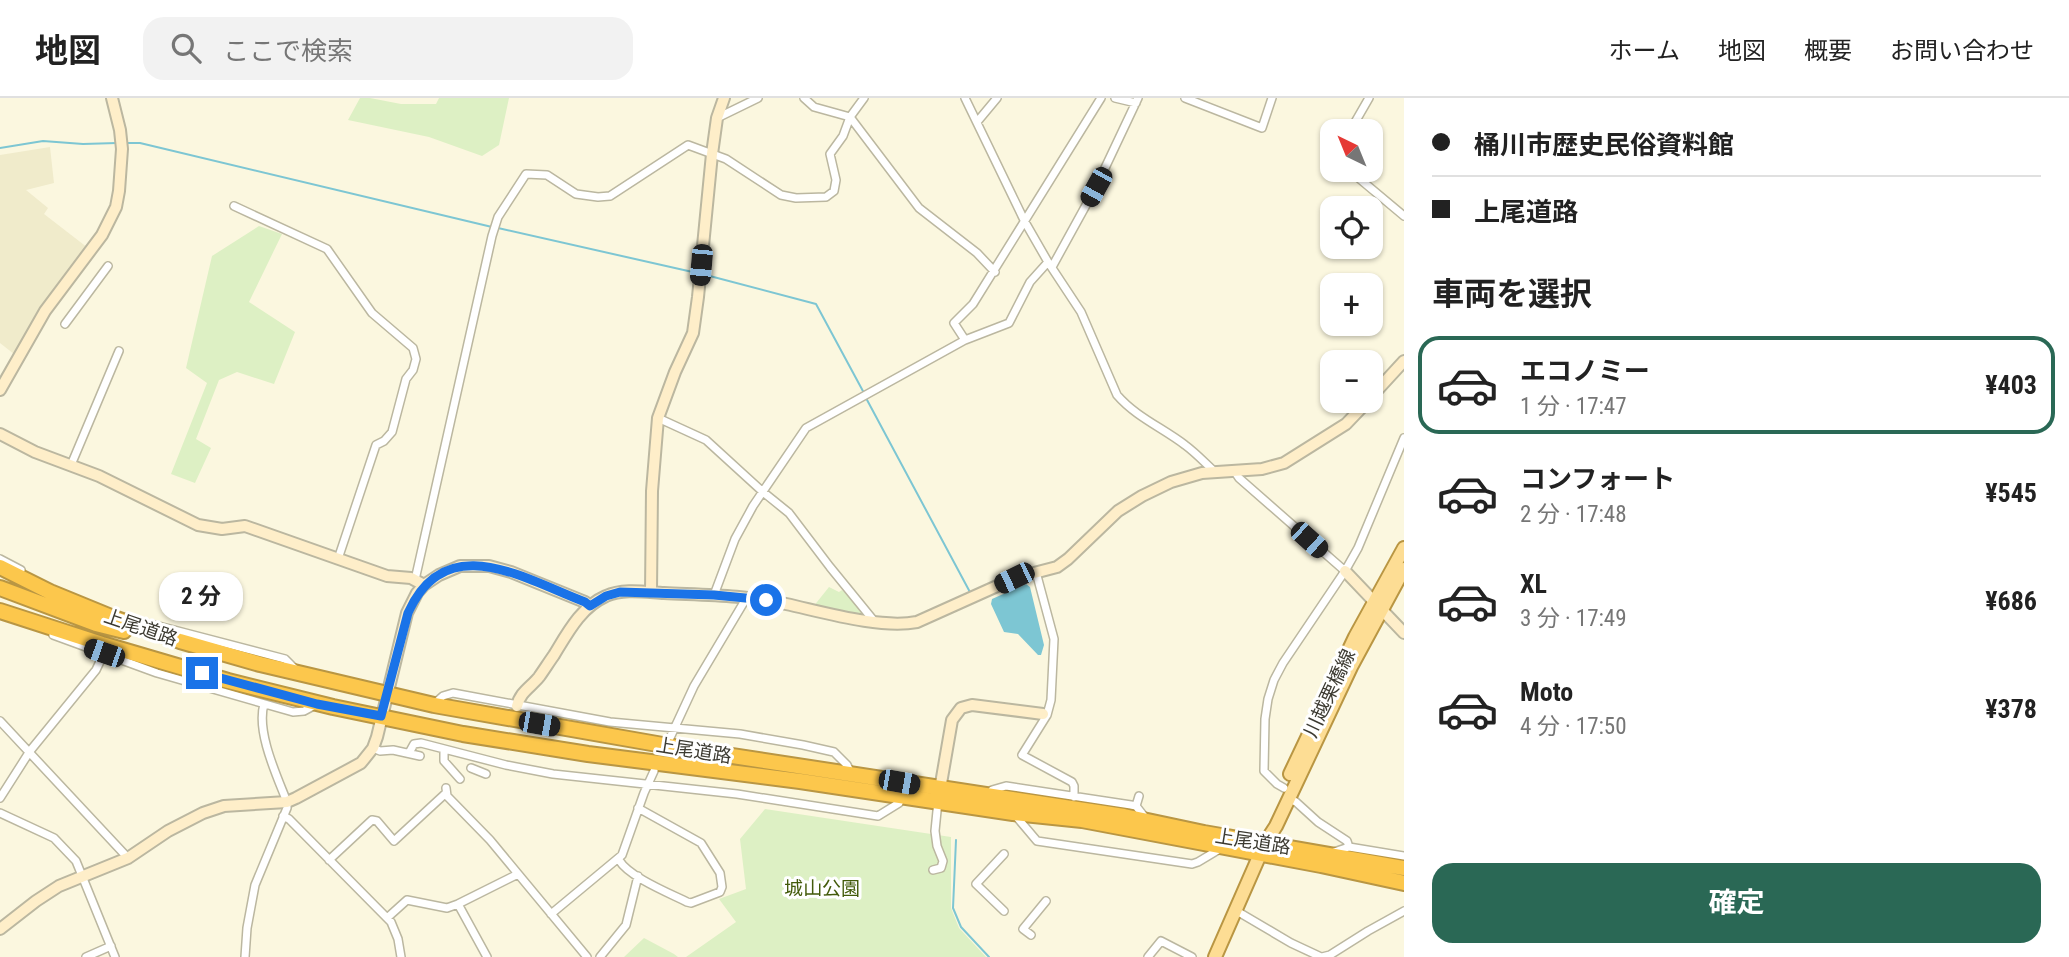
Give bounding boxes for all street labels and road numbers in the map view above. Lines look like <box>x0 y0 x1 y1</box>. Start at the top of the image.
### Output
street label: 上尾道路 <box>101 604 181 651</box>
street label: 川越栗橋線 <box>1299 645 1360 741</box>
street label: 上尾道路 <box>655 733 733 768</box>
street label: 上尾道路 <box>1214 824 1292 859</box>

